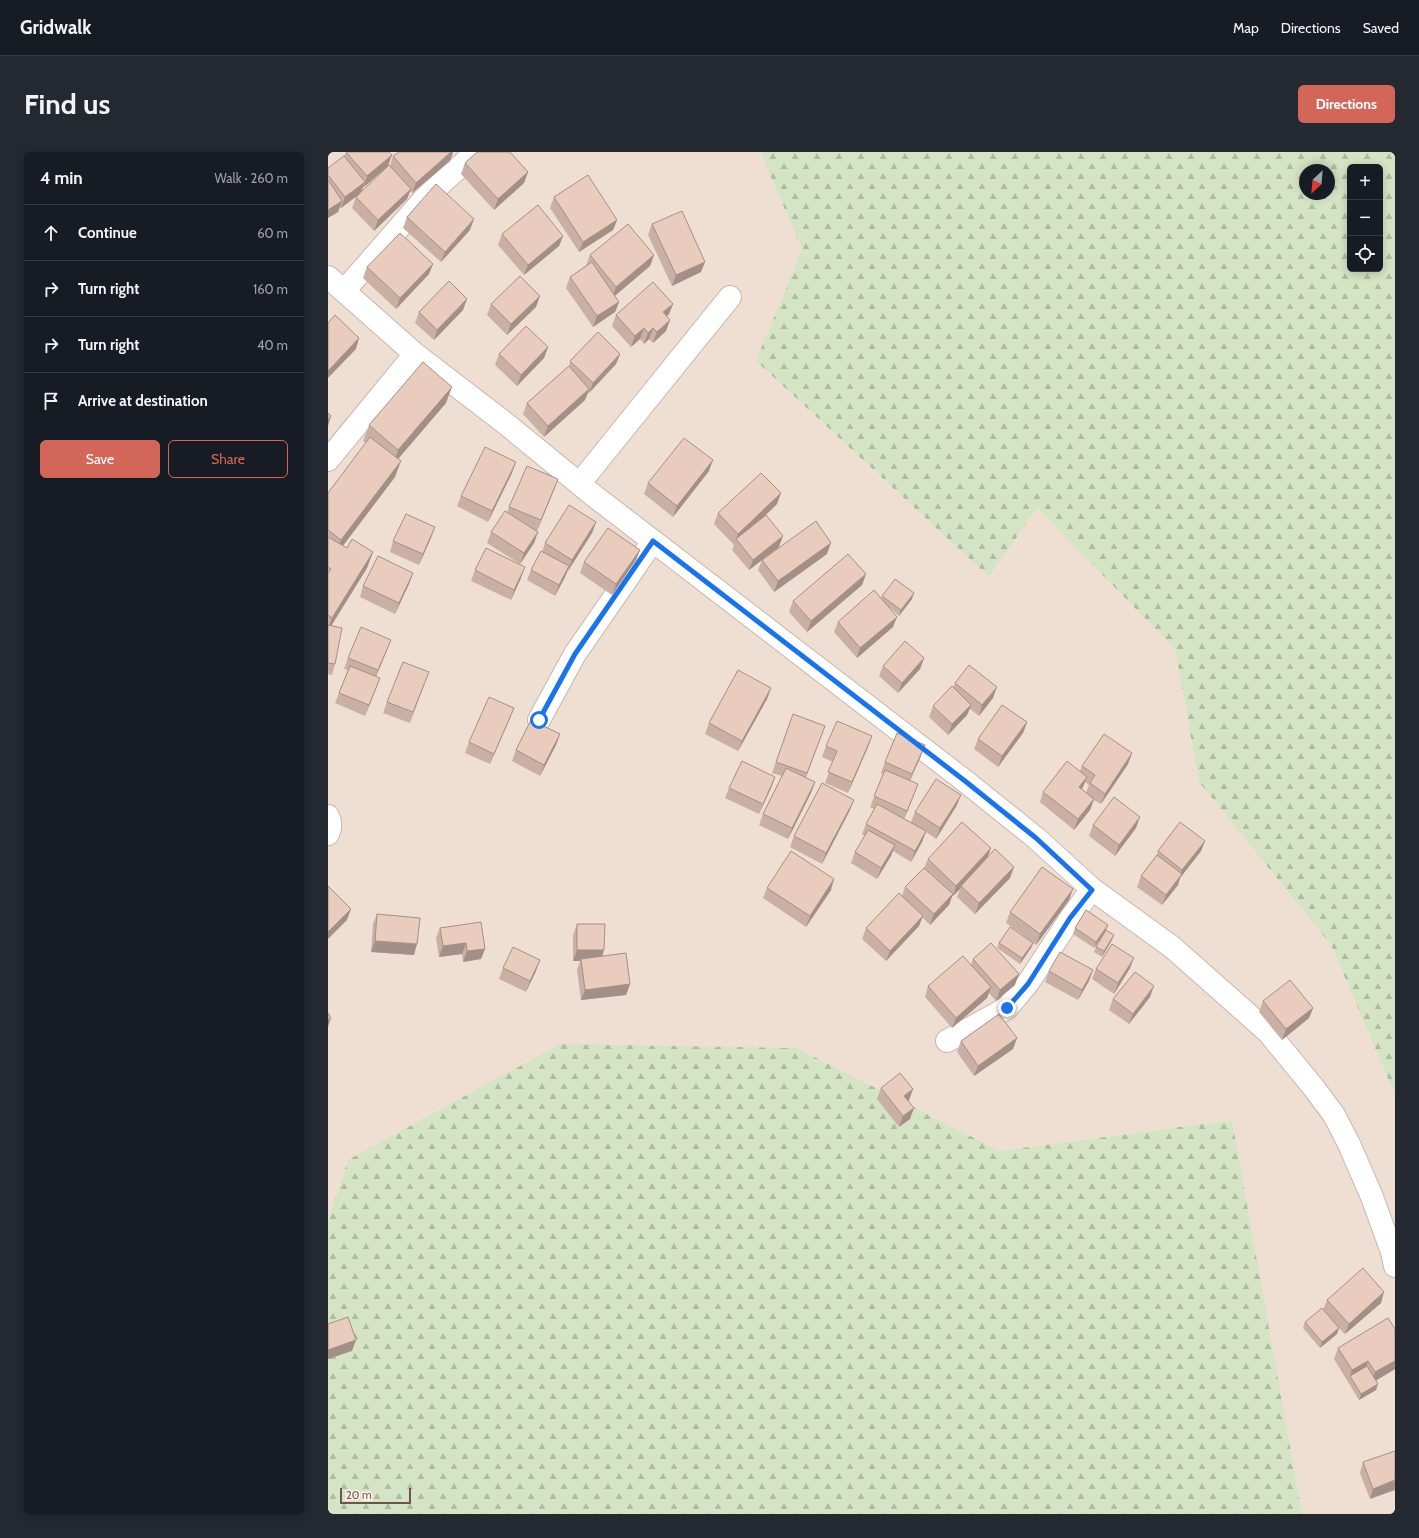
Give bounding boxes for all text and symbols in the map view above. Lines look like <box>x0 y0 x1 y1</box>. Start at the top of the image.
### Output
text: Gridwalk <box>20 16 92 39</box>
text: Map <box>1233 19 1259 37</box>
text: Directions <box>1281 19 1341 37</box>
text: Saved <box>1363 19 1399 37</box>
button: Directions <box>1298 85 1395 123</box>
text: Find us <box>24 87 110 121</box>
north arrow <box>1299 164 1335 200</box>
map controls <box>1347 164 1383 272</box>
button: + <box>1347 164 1383 200</box>
text: 4 min <box>40 168 83 188</box>
text: Walk · 260 m <box>215 170 288 186</box>
button: − <box>1347 200 1383 236</box>
icon: ahead <box>40 222 62 244</box>
text: Continue <box>78 224 137 242</box>
text: 60 m <box>257 225 288 241</box>
button: locate <box>1347 236 1383 272</box>
icon: right <box>40 278 62 300</box>
text: Turn right <box>78 280 139 298</box>
text: 160 m <box>253 281 288 297</box>
icon: right <box>40 334 62 356</box>
text: Turn right <box>78 336 139 354</box>
text: 40 m <box>257 337 288 353</box>
icon: arrive <box>40 390 62 412</box>
text: Arrive at destination <box>78 392 208 410</box>
button: Save <box>40 440 160 478</box>
button: Share <box>168 440 288 478</box>
route start <box>530 711 548 729</box>
route end <box>998 999 1016 1017</box>
scale bar <box>340 1486 411 1505</box>
text: 20 m <box>346 1488 372 1502</box>

